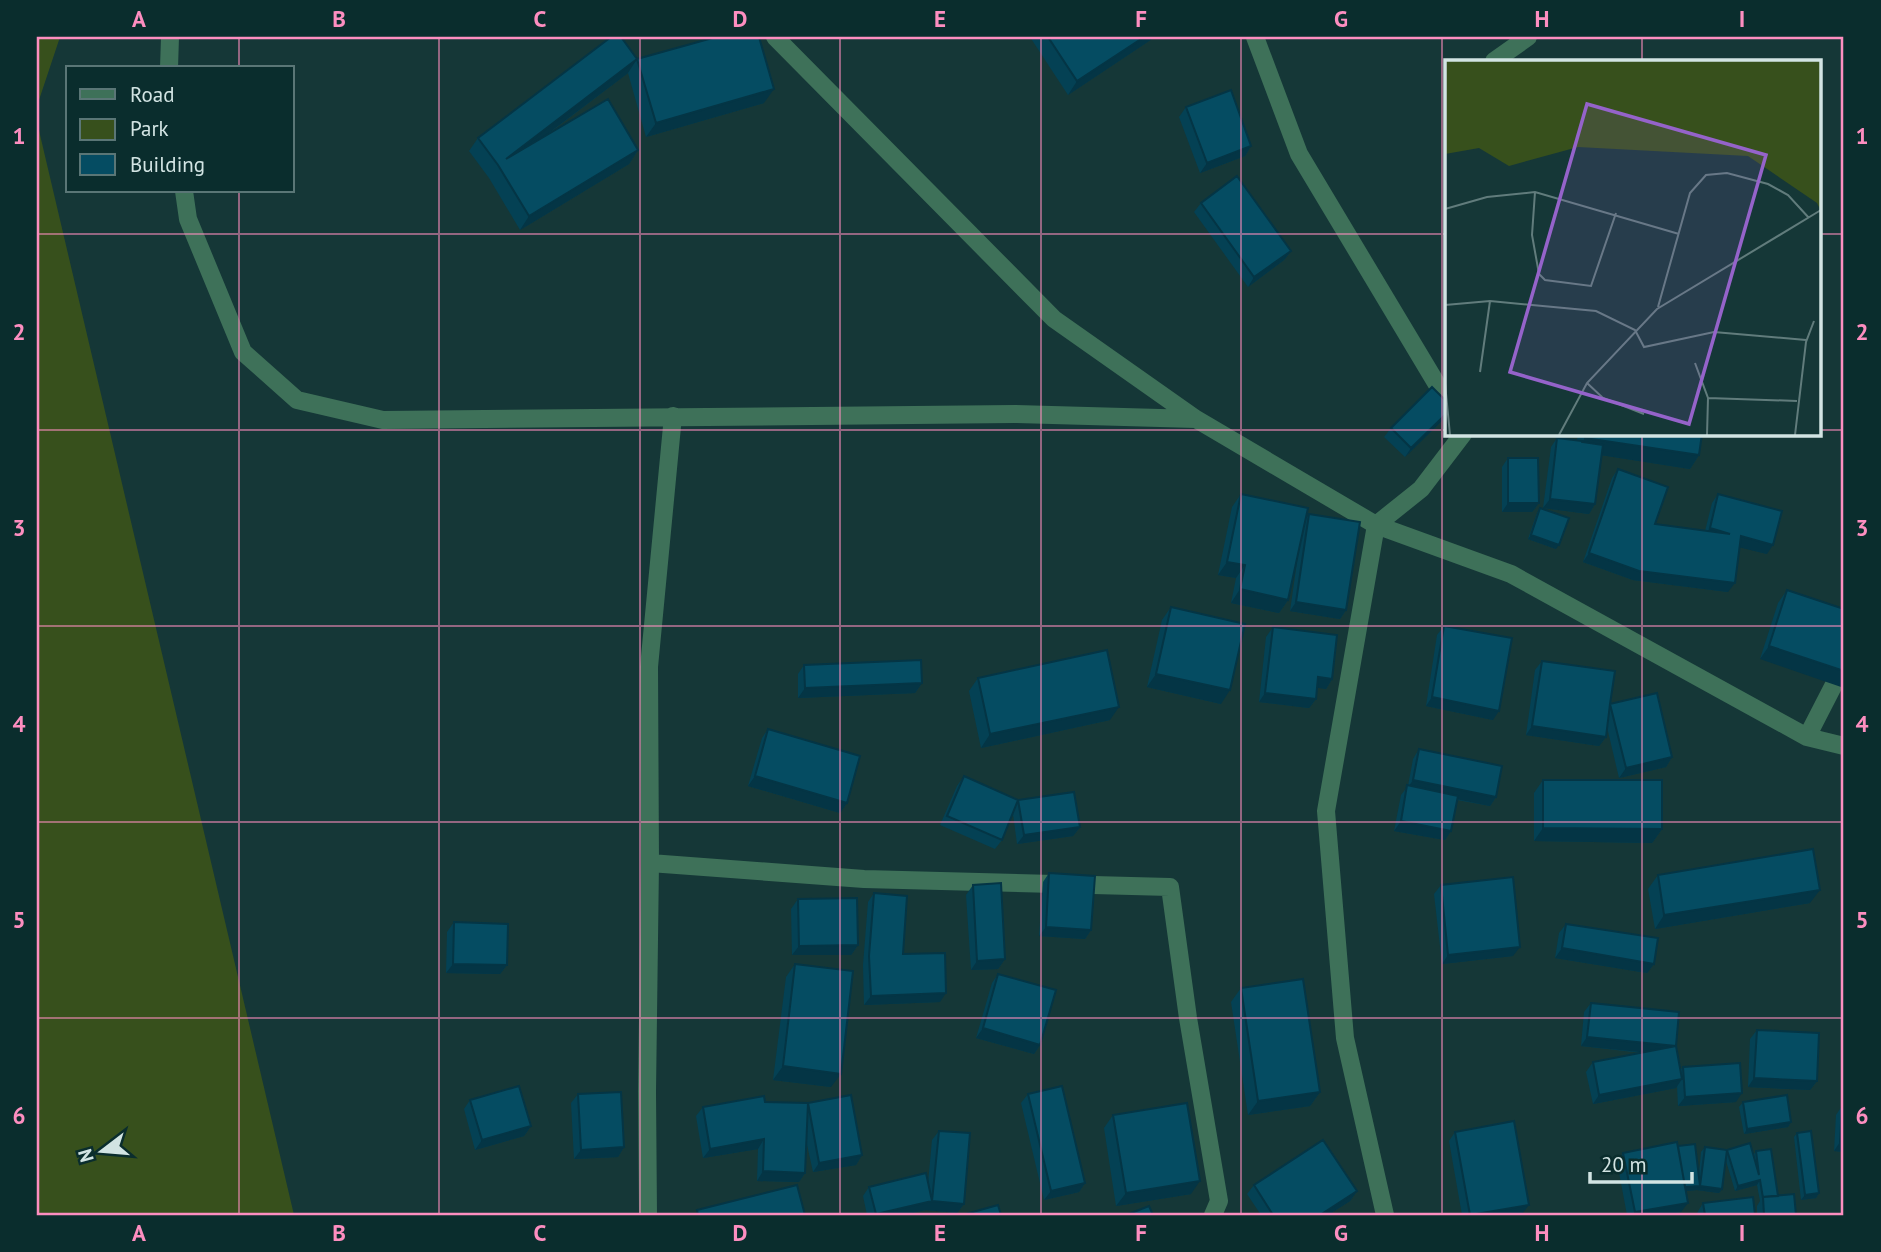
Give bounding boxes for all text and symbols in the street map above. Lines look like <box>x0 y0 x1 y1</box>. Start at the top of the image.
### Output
text: A <box>132 4 146 33</box>
text: B <box>332 4 346 33</box>
text: C <box>534 4 547 33</box>
text: D <box>733 4 747 33</box>
text: E <box>934 4 946 33</box>
text: F <box>1135 4 1147 33</box>
text: G <box>1334 4 1348 33</box>
text: H <box>1535 4 1549 33</box>
text: I <box>1739 4 1745 33</box>
inset map <box>1445 60 1822 436</box>
legend <box>66 66 294 192</box>
text: Road <box>130 81 174 108</box>
text: Park <box>130 115 169 142</box>
text: 1 <box>12 121 26 150</box>
text: 1 <box>1855 121 1869 150</box>
text: Building <box>130 151 205 178</box>
text: 2 <box>12 317 26 346</box>
text: 2 <box>1855 317 1869 346</box>
text: 3 <box>12 513 26 542</box>
text: 3 <box>1855 513 1869 542</box>
text: 4 <box>12 709 26 738</box>
text: 4 <box>1855 709 1869 738</box>
text: 5 <box>12 905 26 934</box>
text: 5 <box>1855 905 1869 934</box>
text: 6 <box>12 1101 26 1130</box>
text: 6 <box>1855 1101 1869 1130</box>
north arrow <box>66 1116 136 1186</box>
scale bar <box>1590 1140 1692 1184</box>
text: N <box>72 1146 99 1165</box>
text: 20 m <box>1601 1151 1647 1178</box>
text: A <box>132 1218 146 1247</box>
text: B <box>332 1218 346 1247</box>
text: C <box>534 1218 547 1247</box>
text: D <box>733 1218 747 1247</box>
text: E <box>934 1218 946 1247</box>
text: F <box>1135 1218 1147 1247</box>
text: G <box>1334 1218 1348 1247</box>
text: H <box>1535 1218 1549 1247</box>
text: I <box>1739 1218 1745 1247</box>

